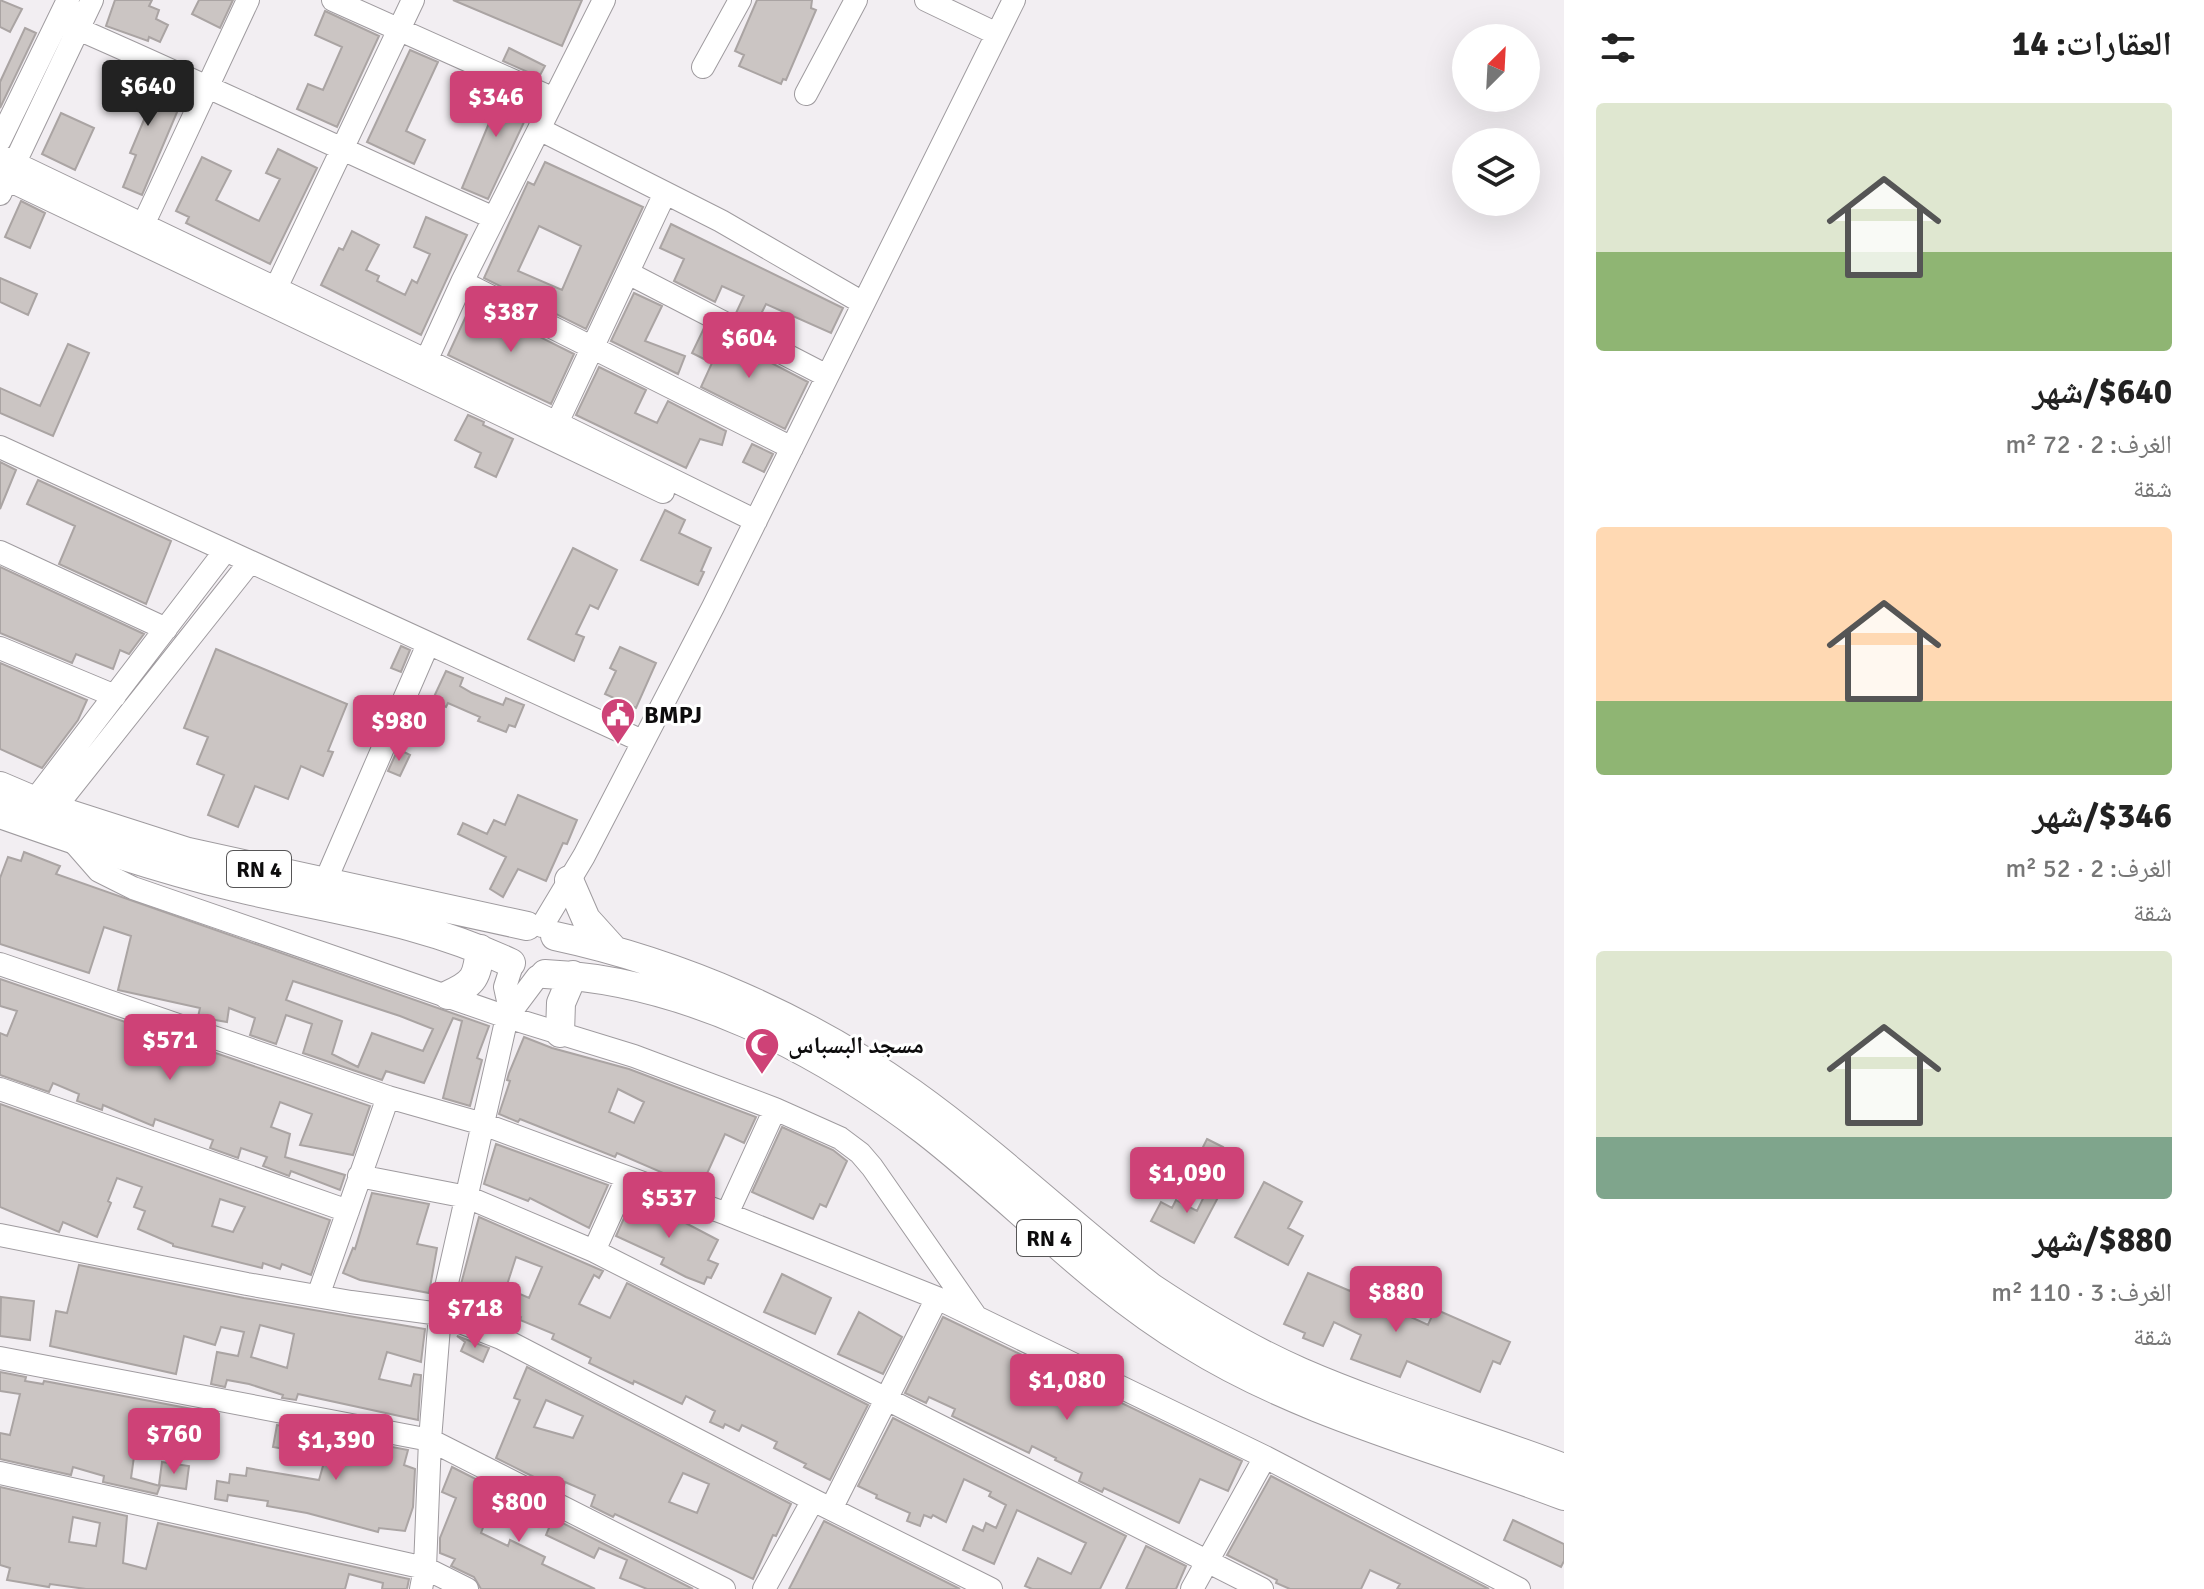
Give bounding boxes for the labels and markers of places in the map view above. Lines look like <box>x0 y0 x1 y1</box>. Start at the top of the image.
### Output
pin: $640 <box>101 60 195 128</box>
pin: $346 <box>449 71 543 139</box>
pin: $387 <box>464 286 558 354</box>
pin: $604 <box>702 312 796 380</box>
pin: $980 <box>352 695 446 763</box>
public building icon: BMPJ <box>599 696 637 746</box>
place label: BMPJ <box>644 700 702 730</box>
pin: $571 <box>123 1014 217 1082</box>
mosque icon: مسجد البسباس <box>743 1026 781 1076</box>
place label: مسجد البسباس <box>788 1030 924 1060</box>
pin: $1,090 <box>1122 1147 1252 1215</box>
pin: $537 <box>622 1172 716 1240</box>
pin: $880 <box>1349 1266 1443 1334</box>
pin: $718 <box>428 1282 522 1350</box>
pin: $1,080 <box>1002 1354 1132 1422</box>
pin: $760 <box>127 1408 221 1476</box>
pin: $1,390 <box>271 1414 401 1482</box>
pin: $800 <box>472 1476 566 1544</box>

